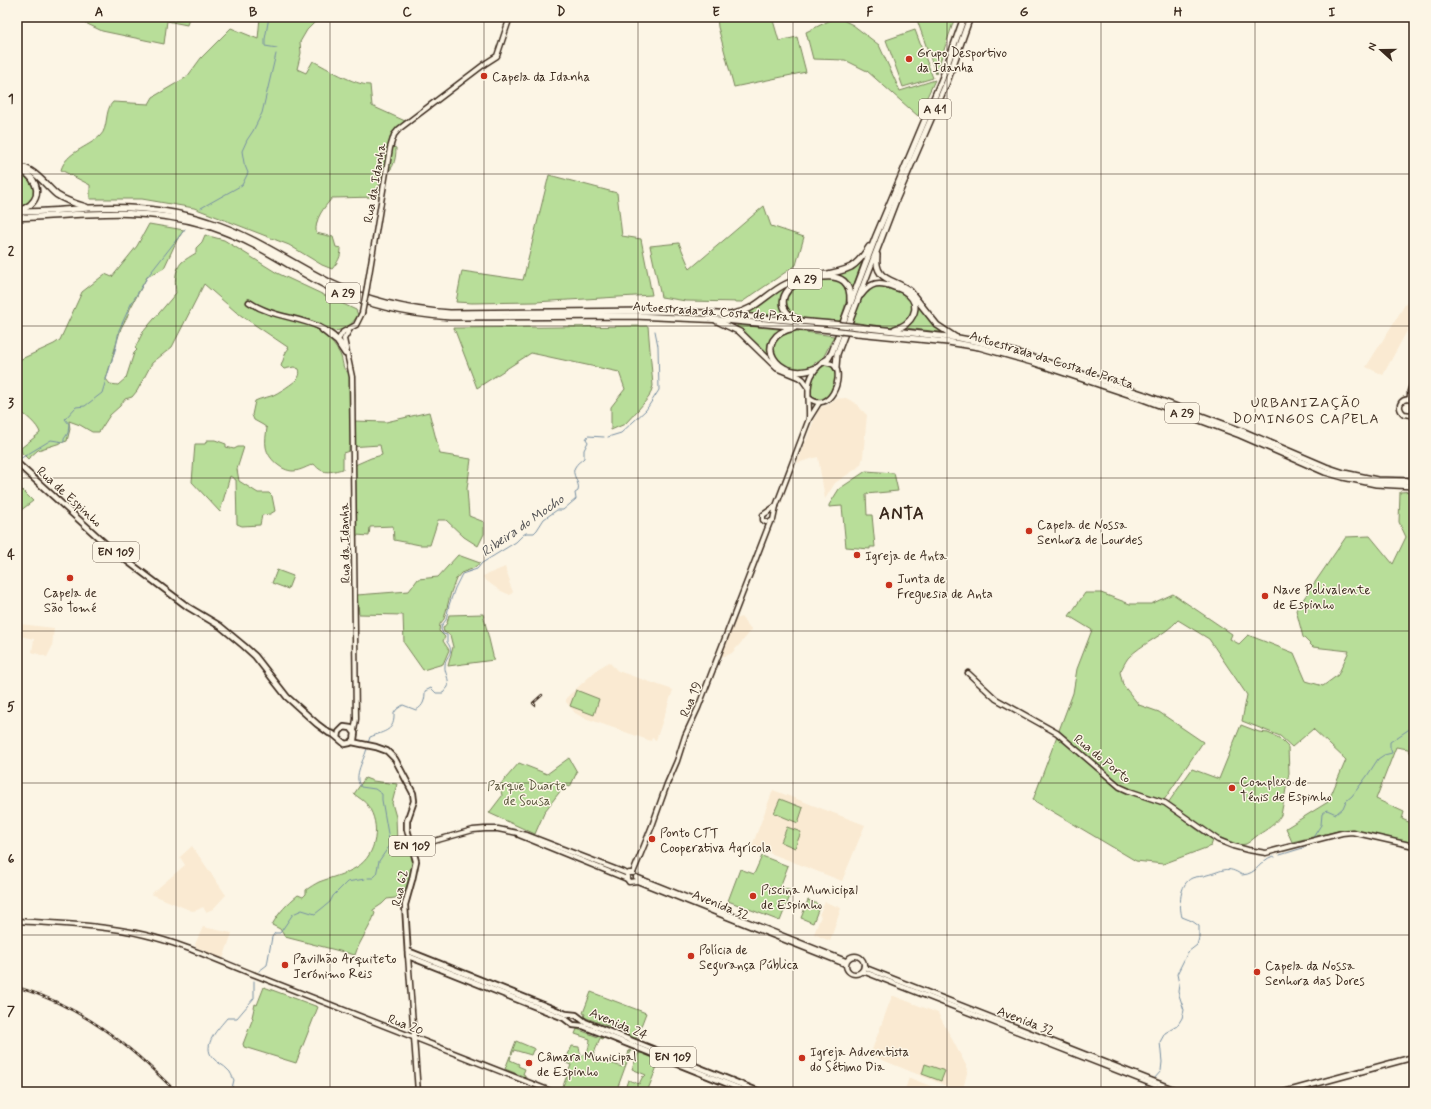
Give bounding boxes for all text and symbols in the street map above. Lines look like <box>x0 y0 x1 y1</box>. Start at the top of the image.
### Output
text: A <box>95 4 103 21</box>
text: B <box>249 4 258 21</box>
text: C <box>402 4 412 21</box>
text: D <box>557 4 566 21</box>
text: E <box>712 4 720 21</box>
text: F <box>867 4 874 21</box>
text: G <box>1020 4 1029 21</box>
text: H <box>1174 4 1183 21</box>
text: I <box>1329 4 1336 21</box>
north arrow <box>1361 30 1401 70</box>
text: N <box>1365 41 1380 53</box>
place label: Grupo Desportivo da Idanha <box>917 45 1008 77</box>
marker: Grupo Desportivo da Idanha <box>904 54 914 64</box>
place label: Capela da Idanha <box>492 69 590 86</box>
marker: Capela da Idanha <box>479 71 489 81</box>
text: 1 <box>8 91 14 108</box>
road number: A 41 <box>919 99 951 119</box>
street label: Rua da Idanha <box>360 142 391 224</box>
text: 2 <box>8 243 15 260</box>
road number: A 29 <box>788 269 822 289</box>
road number: A 29 <box>326 283 360 303</box>
street label: Autoestrada da Costa de Prata <box>632 298 804 327</box>
street label: Autoestrada da Costa de Prata <box>968 327 1136 394</box>
district label: URBANIZAÇÃO DOMINGOS CAPELA <box>1232 394 1380 428</box>
text: 3 <box>8 395 14 412</box>
road number: A 29 <box>1165 403 1199 423</box>
street label: Rua de Espinho <box>33 463 106 531</box>
water label: Ribeira do Mocho <box>477 490 568 561</box>
street label: Rua da Idanha <box>336 502 355 583</box>
district label: ANTA <box>879 503 925 525</box>
place label: Capela de Nossa Senhora de Lourdes <box>1037 517 1143 549</box>
marker: Capela de Nossa Senhora de Lourdes <box>1024 526 1034 536</box>
road number: EN 109 <box>93 542 139 562</box>
text: 4 <box>7 547 15 564</box>
place label: Igreja de Anta <box>865 548 947 565</box>
marker: Igreja de Anta <box>852 550 862 560</box>
place label: Junta de Freguesia de Anta <box>897 571 993 604</box>
marker: Capela de São Tomé <box>65 573 75 583</box>
marker: Junta de Freguesia de Anta <box>884 580 894 590</box>
place label: Nave Polivalente de Espinho <box>1273 582 1371 614</box>
place label: Capela de São Tomé <box>43 585 97 617</box>
marker: Nave Polivalente de Espinho <box>1260 591 1270 601</box>
street label: Rua 19 <box>676 679 706 720</box>
text: 5 <box>7 699 15 716</box>
street label: Rua do Porto <box>1070 731 1134 788</box>
place label: Complexo de Ténis de Espinho <box>1240 774 1332 806</box>
park label: Parque Duarte de Sousa <box>487 778 567 810</box>
marker: Complexo de Ténis de Espinho <box>1227 783 1237 793</box>
place label: Ponto CTT Cooperativa Agrícola <box>660 825 771 857</box>
marker: Ponto CTT Cooperativa Agrícola <box>647 834 657 844</box>
road number: EN 109 <box>389 836 435 856</box>
text: 6 <box>8 851 15 868</box>
street label: Rua 62 <box>388 868 413 908</box>
place label: Piscina Municipal de Espinho <box>761 882 858 914</box>
street label: Avenida 32 <box>689 886 752 925</box>
marker: Piscina Municipal de Espinho <box>748 891 758 901</box>
place label: Polícia de Segurança Pública <box>699 942 799 976</box>
place label: Pavilhão Arquiteto Jerónimo Reis <box>293 951 396 983</box>
marker: Polícia de Segurança Pública <box>686 951 696 961</box>
place label: Capela da Nossa Senhora das Dores <box>1265 958 1365 990</box>
marker: Pavilhão Arquiteto Jerónimo Reis <box>280 960 290 970</box>
marker: Capela da Nossa Senhora das Dores <box>1252 967 1262 977</box>
text: 7 <box>7 1003 15 1020</box>
street label: Avenida 32 <box>994 1003 1057 1040</box>
street label: Avenida 24 <box>587 1005 650 1044</box>
street label: Rua 20 <box>385 1011 426 1040</box>
place label: Igreja Adventista do Sétimo Dia <box>810 1044 910 1076</box>
road number: EN 109 <box>650 1047 696 1067</box>
place label: Câmara Municipal de Espinho <box>537 1049 636 1081</box>
marker: Igreja Adventista do Sétimo Dia <box>797 1053 807 1063</box>
marker: Câmara Municipal de Espinho <box>524 1058 534 1068</box>

